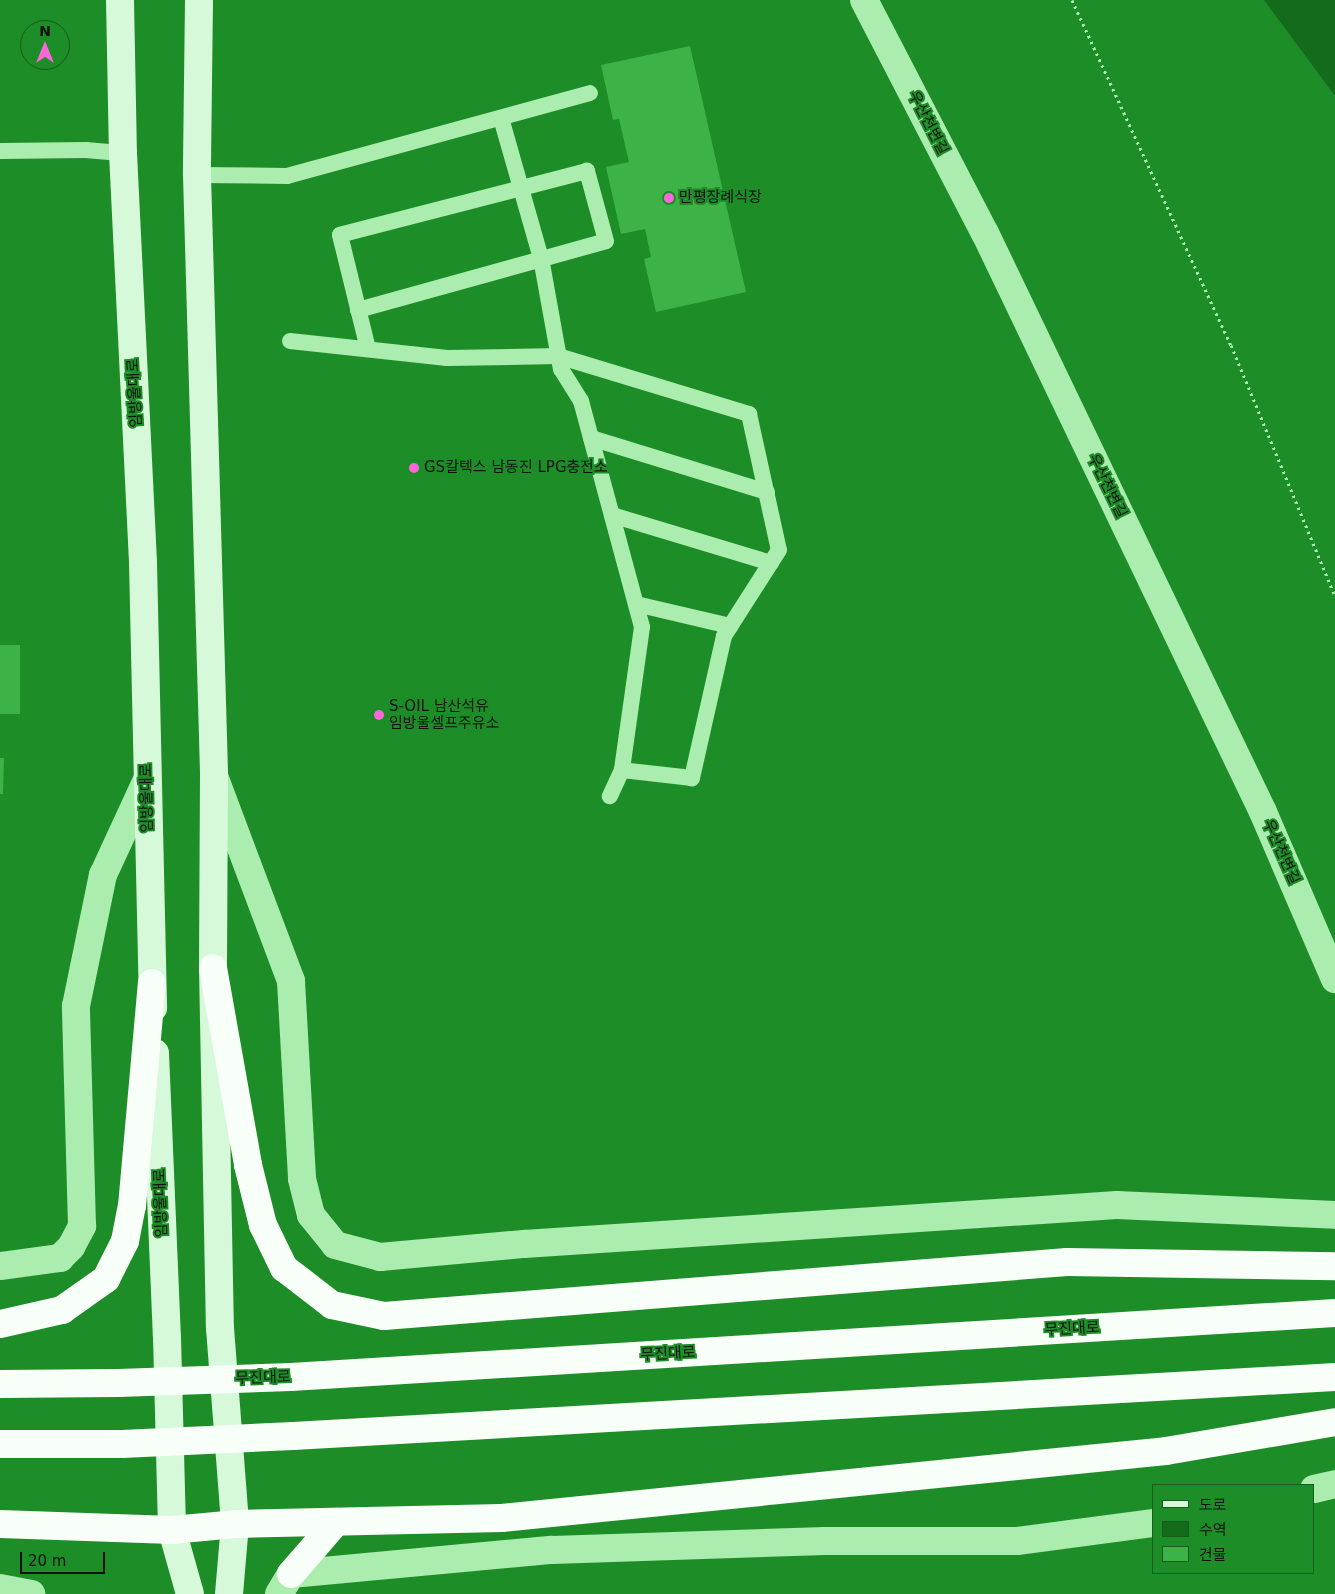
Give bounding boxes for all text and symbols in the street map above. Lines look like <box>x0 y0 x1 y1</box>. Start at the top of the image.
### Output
north arrow <box>20 20 70 70</box>
text: N <box>39 23 51 39</box>
street label: 우산천변길 <box>904 88 952 158</box>
place label: 만평장례식장 <box>679 189 762 207</box>
marker: 만평장례식장 <box>663 192 675 204</box>
street label: 임방울대로 <box>124 358 146 428</box>
street label: 우산천변길 <box>1084 451 1130 521</box>
place label: GS칼텍스 남동진 LPG충전소 <box>424 459 608 477</box>
marker: GS칼텍스 남동진 LPG충전소 <box>408 462 420 474</box>
place label: S-OIL 남산석유 임방울셀프주유소 <box>389 697 499 732</box>
marker: S-OIL 남산석유 임방울셀프주유소 <box>373 709 385 721</box>
street label: 임방울대로 <box>137 763 157 833</box>
street label: 우산천변길 <box>1259 817 1303 887</box>
street label: 임방울대로 <box>151 1168 171 1238</box>
street label: 무진대로 <box>1044 1319 1100 1339</box>
street label: 무진대로 <box>640 1344 696 1364</box>
street label: 무진대로 <box>235 1368 291 1388</box>
legend <box>1152 1484 1315 1574</box>
text: 도로 <box>1199 1496 1227 1514</box>
text: 수역 <box>1199 1521 1227 1539</box>
scale bar <box>22 1542 108 1574</box>
text: 건물 <box>1199 1546 1227 1564</box>
text: 20 m <box>28 1552 66 1570</box>

